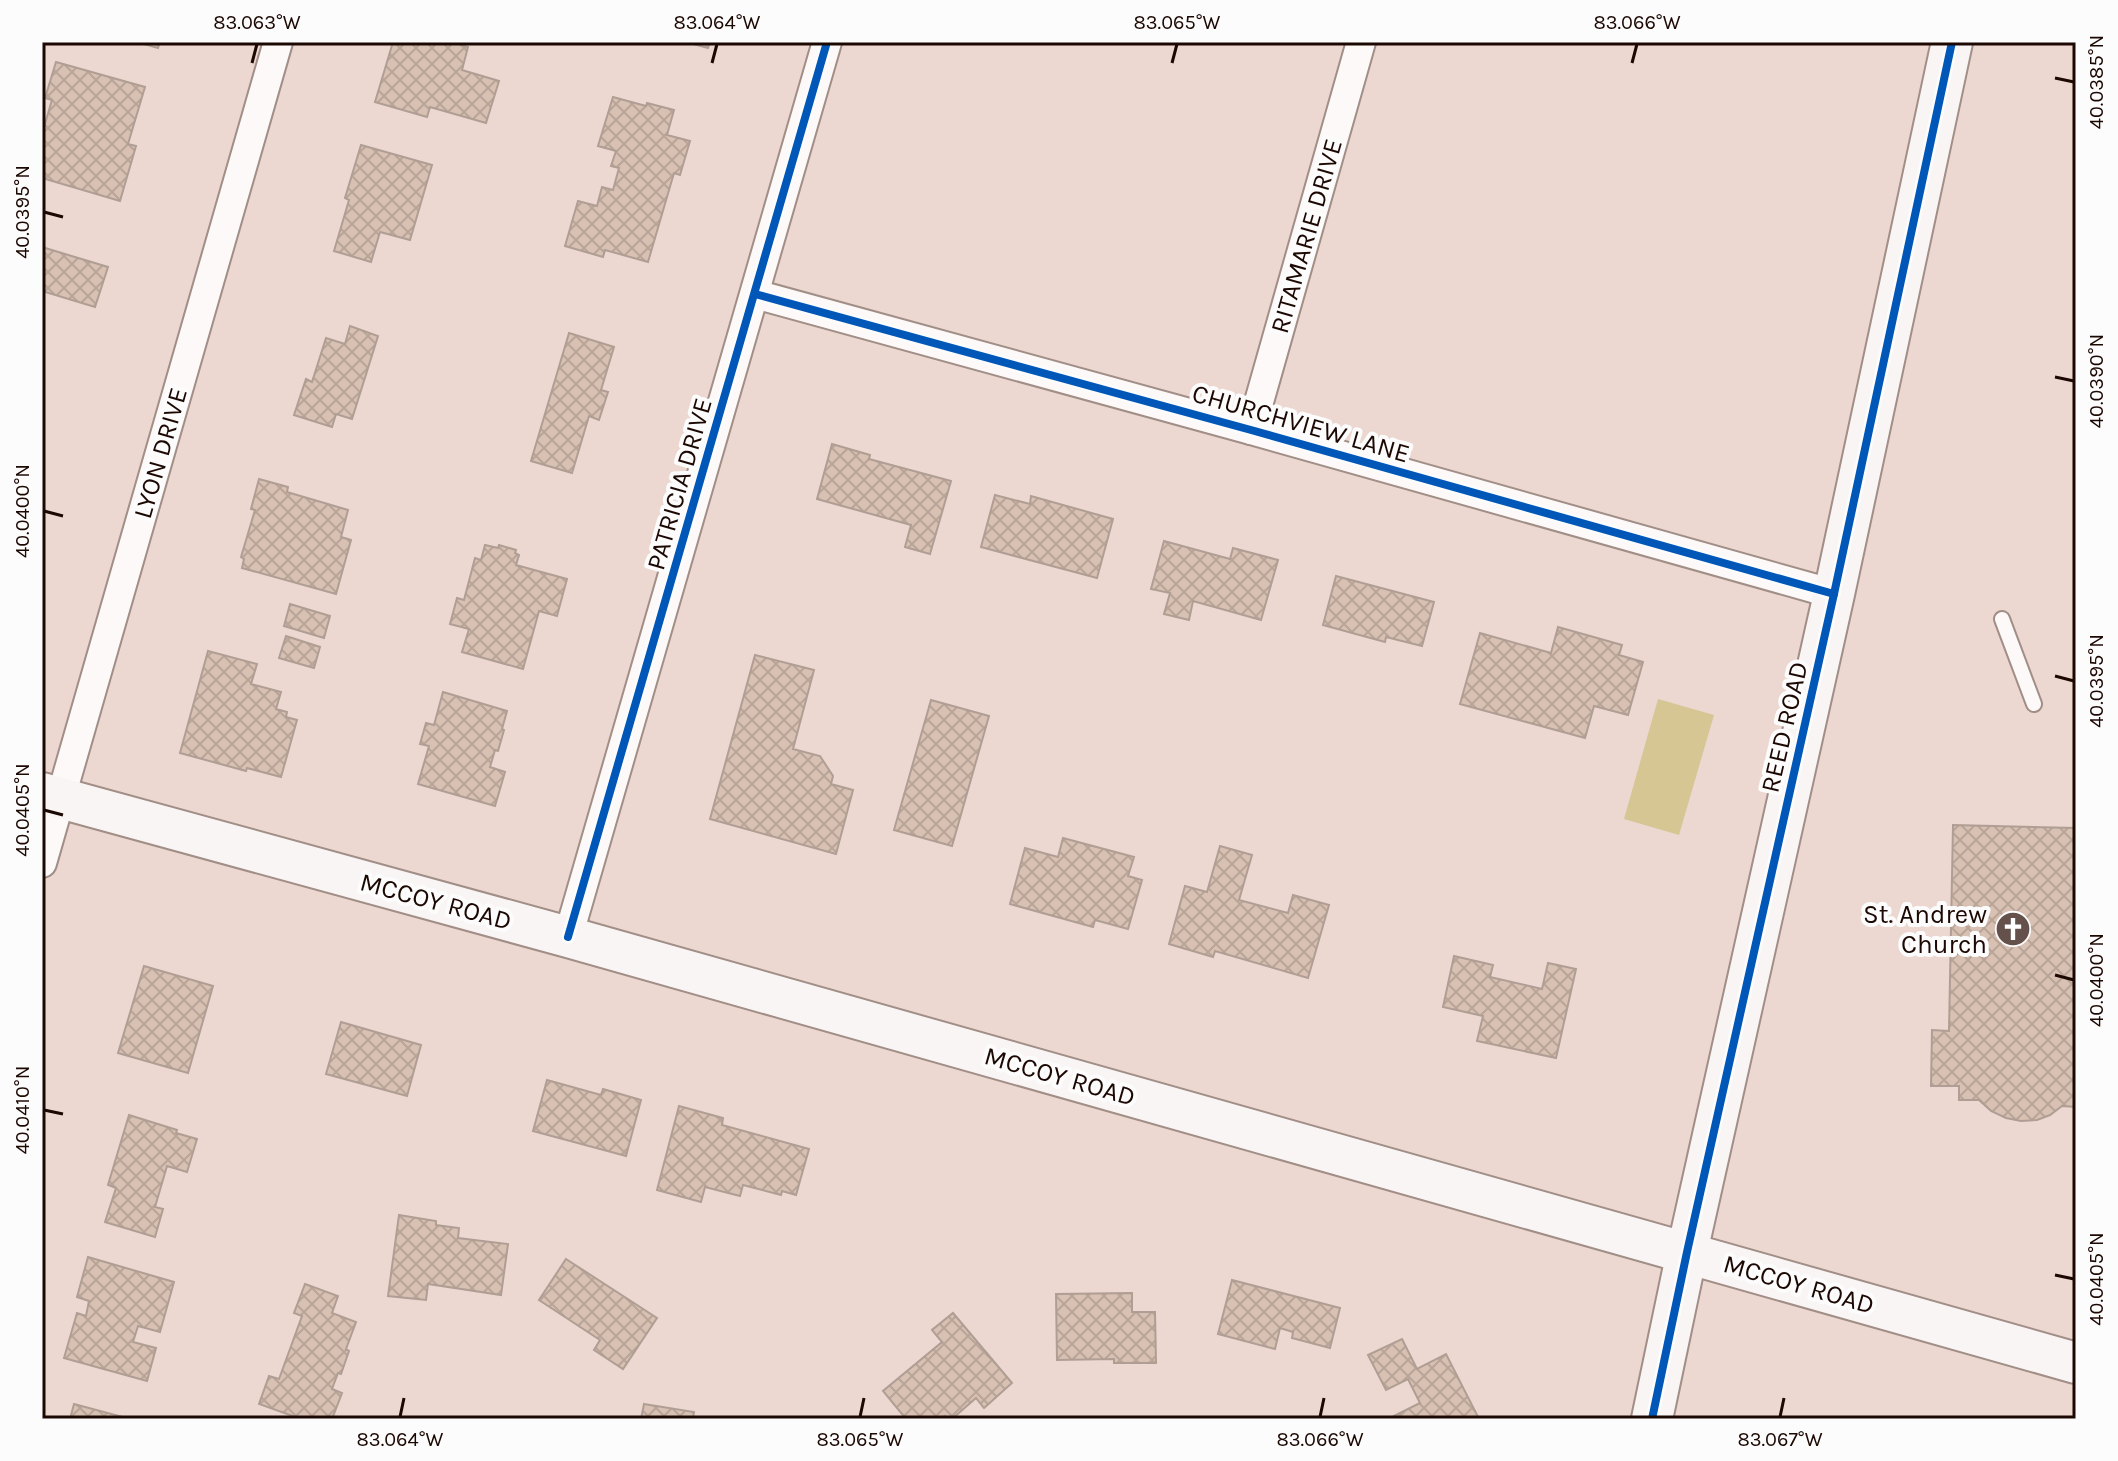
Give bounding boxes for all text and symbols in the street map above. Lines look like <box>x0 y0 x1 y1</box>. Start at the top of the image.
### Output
text: 83.063°W <box>213 11 301 34</box>
text: 83.064°W <box>674 11 761 34</box>
text: 83.065°W <box>1134 11 1221 34</box>
text: 83.066°W <box>1593 11 1681 34</box>
text: 40.0385°N <box>2085 35 2108 129</box>
street label: RITAMARIE DRIVE <box>1264 135 1349 337</box>
text: 40.0395°N <box>11 165 34 259</box>
text: 40.0390°N <box>2085 334 2108 428</box>
street label: CHURCHVIEW LANE <box>1188 378 1413 469</box>
street label: LYON DRIVE <box>127 384 194 522</box>
street label: PATRICIA DRIVE <box>640 395 719 574</box>
text: 40.0400°N <box>11 464 34 558</box>
text: 40.0395°N <box>2085 634 2108 728</box>
street label: REED ROAD <box>1754 659 1815 796</box>
text: 40.0405°N <box>11 763 34 857</box>
street label: MCCOY ROAD <box>357 866 515 937</box>
place label: St. Andrew Church <box>1863 899 1987 960</box>
church icon: St. Andrew Church <box>1994 910 2032 948</box>
text: 40.0400°N <box>2085 933 2108 1027</box>
street label: MCCOY ROAD <box>981 1040 1139 1113</box>
text: 40.0410°N <box>11 1066 34 1154</box>
text: 40.0405°N <box>2085 1232 2108 1326</box>
street label: MCCOY ROAD <box>1720 1248 1878 1321</box>
text: 83.064°W <box>357 1428 444 1451</box>
text: 83.065°W <box>817 1428 904 1451</box>
text: 83.066°W <box>1276 1428 1364 1451</box>
text: 83.067°W <box>1737 1428 1823 1451</box>

